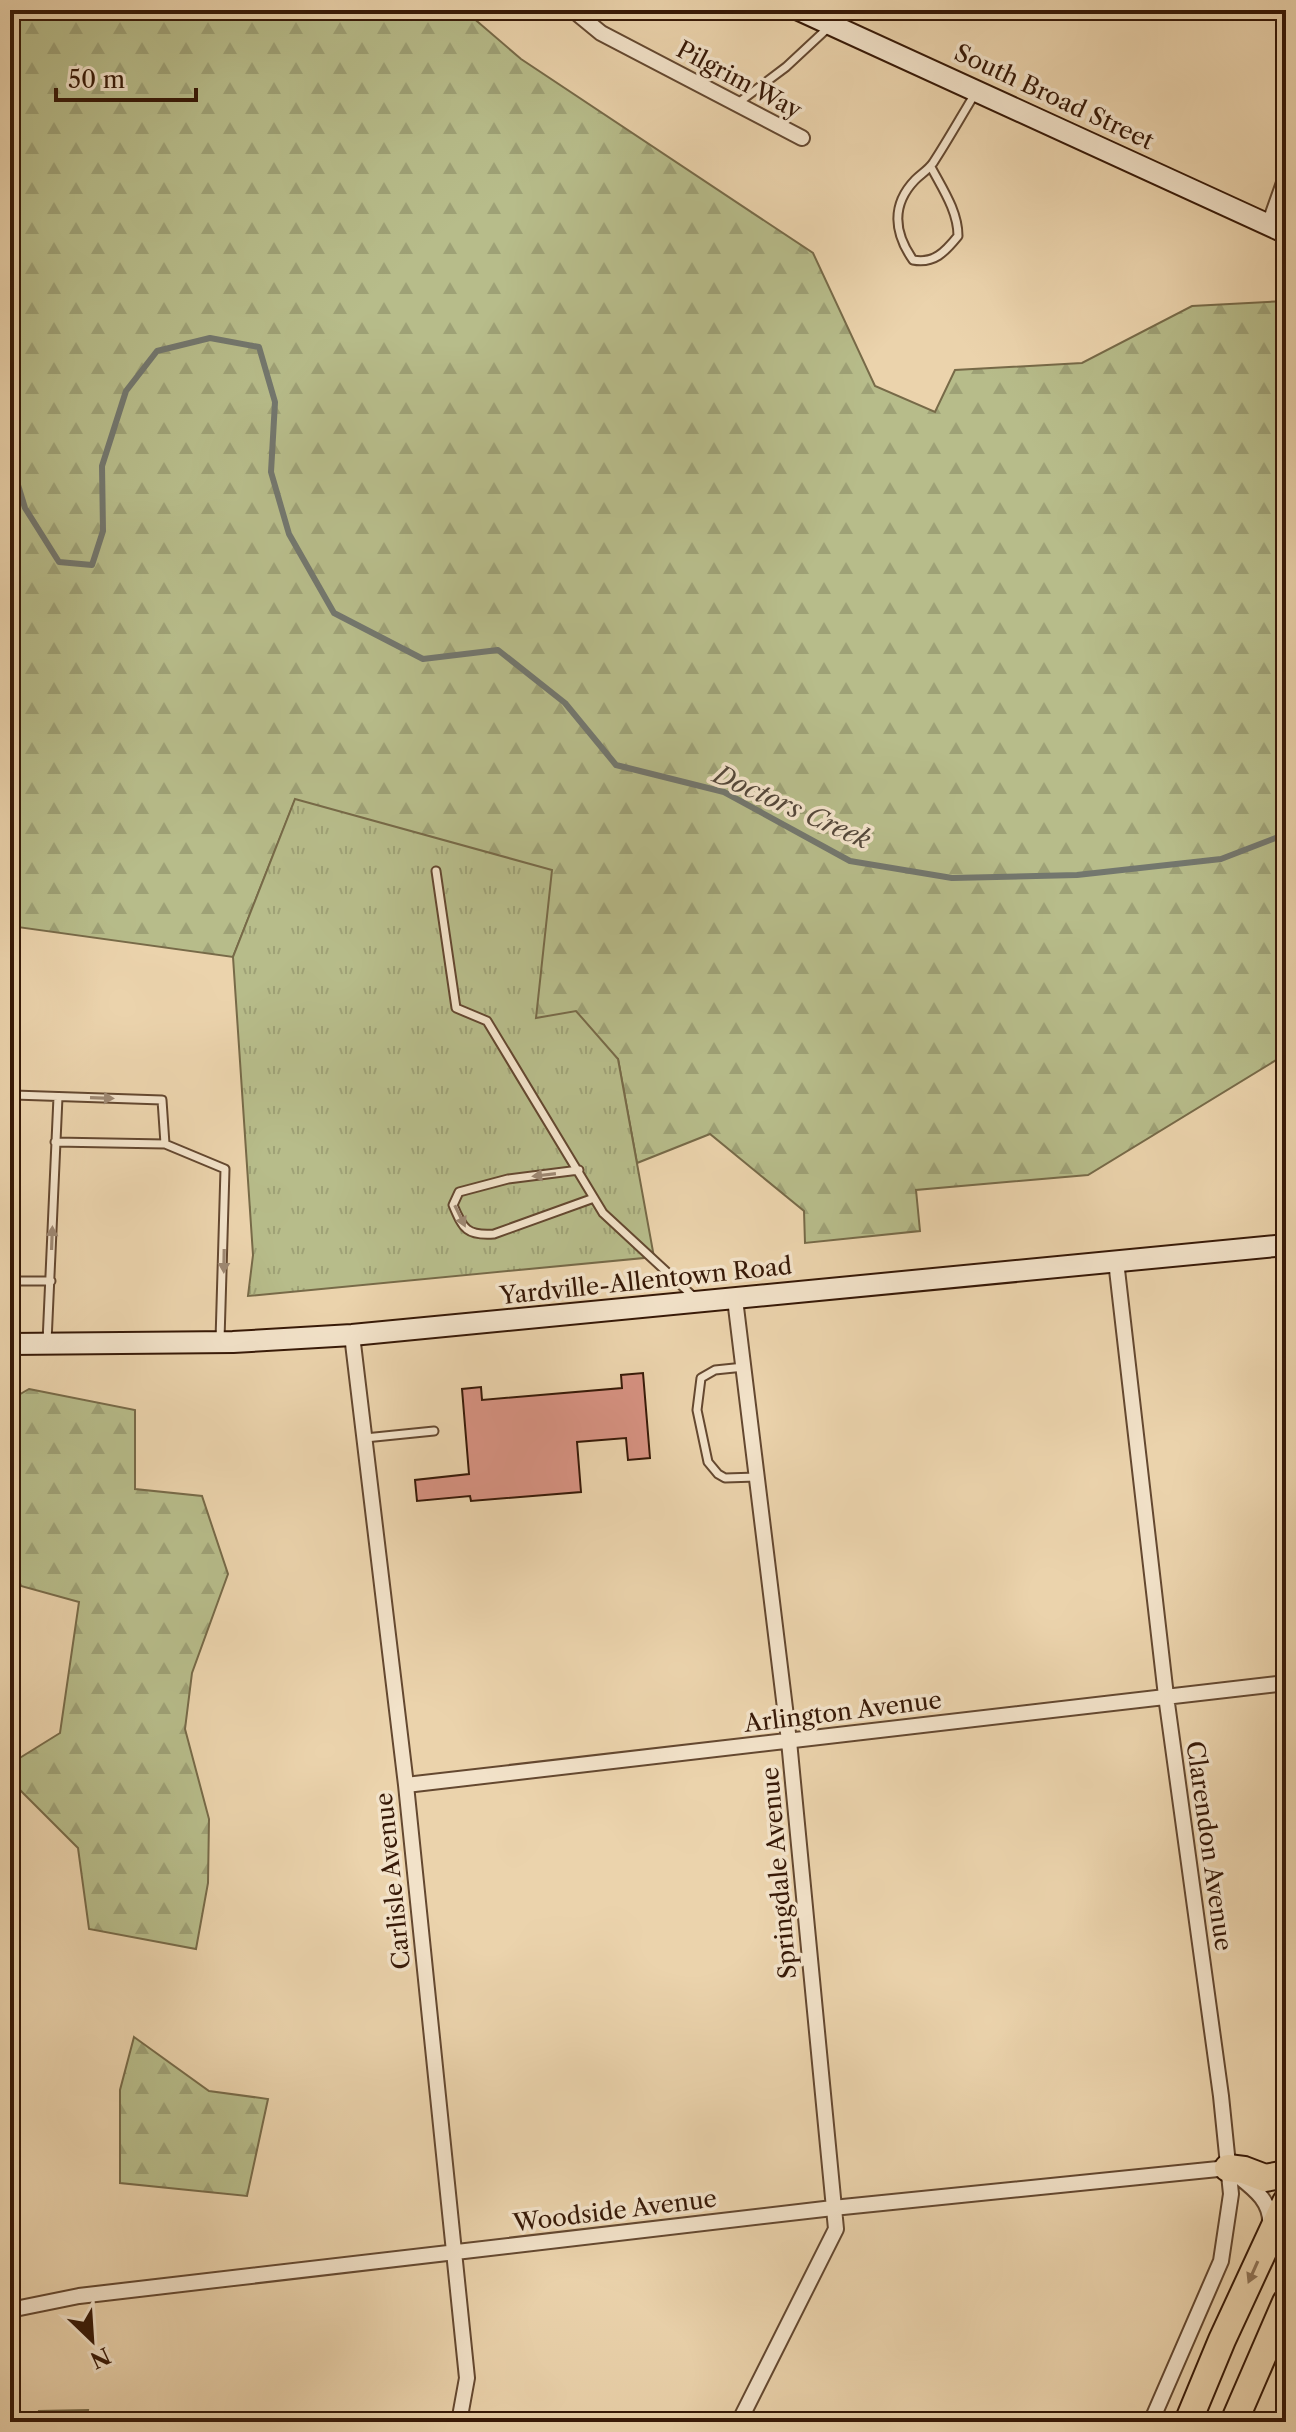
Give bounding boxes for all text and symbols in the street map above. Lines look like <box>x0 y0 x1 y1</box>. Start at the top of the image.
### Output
street label: Pilgrim Way <box>672 34 807 125</box>
street label: South Broad Street <box>950 38 1159 156</box>
scale bar <box>56 52 196 102</box>
text: 50 m <box>68 65 125 94</box>
water label: Doctors Creek <box>707 757 876 856</box>
one-way arrow <box>90 1092 115 1105</box>
one-way arrow <box>531 1169 556 1182</box>
one-way arrow <box>453 1205 467 1228</box>
one-way arrow <box>46 1225 58 1250</box>
one-way arrow <box>218 1249 230 1274</box>
street label: Yardville-Allentown Road <box>497 1251 794 1310</box>
street label: Arlington Avenue <box>741 1685 943 1738</box>
street label: Clarendon Avenue <box>1180 1739 1239 1953</box>
street label: Springdale Avenue <box>755 1766 802 1980</box>
street label: Carlisle Avenue <box>369 1791 416 1971</box>
street label: Woodside Avenue <box>511 2184 718 2238</box>
one-way arrow <box>1246 2261 1260 2284</box>
north arrow <box>52 2300 132 2380</box>
text: N <box>86 2341 115 2374</box>

